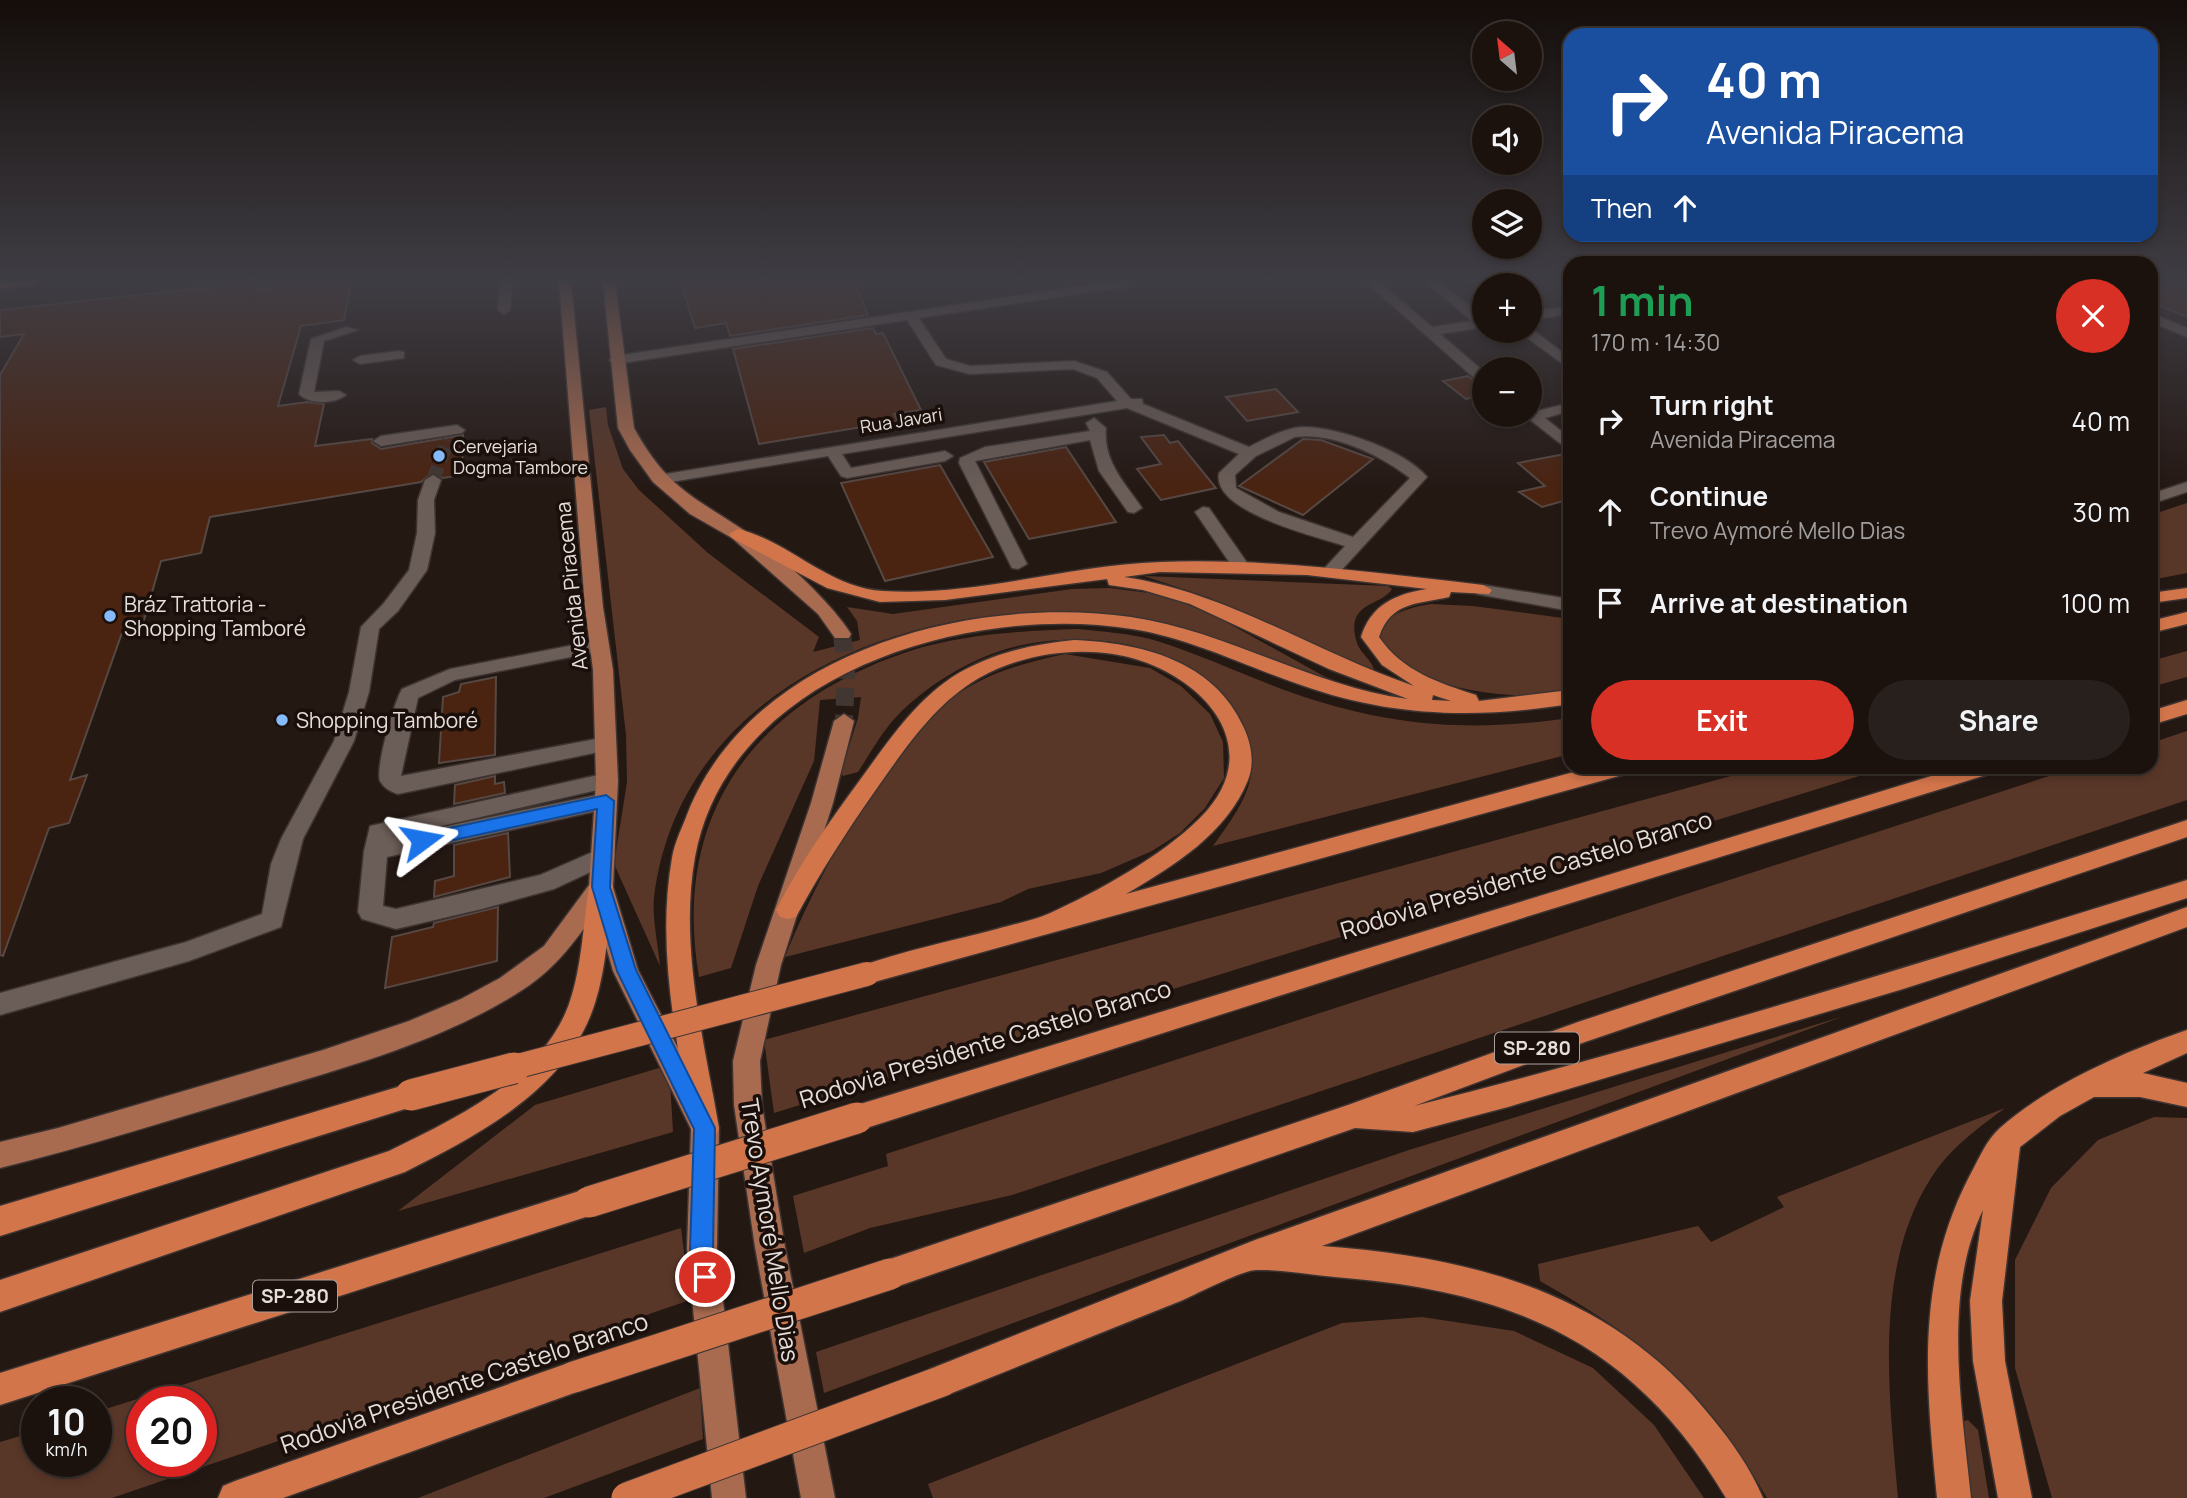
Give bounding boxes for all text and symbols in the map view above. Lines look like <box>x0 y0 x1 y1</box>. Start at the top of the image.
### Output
north arrow <box>1472 21 1542 91</box>
map controls <box>1472 21 1542 427</box>
text: 40 m <box>1706 46 1822 113</box>
icon: right <box>1591 56 1682 147</box>
button: sound <box>1472 105 1542 175</box>
text: Avenida Piracema <box>1706 110 1964 154</box>
button: layers <box>1472 189 1542 259</box>
icon: ahead <box>1666 189 1704 227</box>
text: Then <box>1591 190 1652 226</box>
text: 1 min <box>1591 271 1694 329</box>
button: + <box>1472 273 1542 343</box>
button: close <box>2056 279 2130 353</box>
text: 170 m · 14:30 <box>1591 326 1720 358</box>
button: − <box>1472 357 1542 427</box>
text: Turn right <box>1650 387 1774 423</box>
street label: Rua Javari <box>858 402 944 438</box>
icon: right <box>1591 402 1629 440</box>
text: 40 m <box>2072 403 2130 439</box>
text: Avenida Piracema <box>1650 423 1836 455</box>
place label: Cervejaria Dogma Tambore <box>453 434 588 479</box>
marker: Cervejaria Dogma Tambore <box>431 448 447 464</box>
text: Continue <box>1650 478 1768 514</box>
icon: ahead <box>1591 493 1629 531</box>
text: 30 m <box>2073 494 2130 530</box>
street label: Avenida Piracema <box>548 500 594 672</box>
text: Trevo Aymoré Mello Dias <box>1650 514 1905 546</box>
icon: arrive <box>1591 584 1629 622</box>
text: Arrive at destination <box>1650 585 1908 621</box>
text: 100 m <box>2061 585 2130 621</box>
place label: Bráz Trattoria - Shopping Tamboré <box>124 590 306 642</box>
marker: Bráz Trattoria - Shopping Tamboré <box>102 608 118 624</box>
button: Exit <box>1591 680 1854 760</box>
button: Share <box>1868 680 2130 760</box>
place label: Shopping Tamboré <box>296 706 478 734</box>
marker: Shopping Tamboré <box>274 712 290 728</box>
street label: Rodovia Presidente Castelo Branco <box>1336 802 1716 946</box>
position arrow <box>385 803 459 877</box>
street label: Rodovia Presidente Castelo Branco <box>795 971 1175 1115</box>
road number: SP-280 <box>1495 1032 1579 1064</box>
street label: Trevo Aymoré Mello Dias <box>734 1096 808 1364</box>
pin <box>675 1247 735 1307</box>
icon: arrive <box>686 1258 724 1296</box>
road number: SP-280 <box>253 1280 337 1312</box>
street label: Rodovia Presidente Castelo Branco <box>276 1303 652 1461</box>
speed limit sign: 20 <box>126 1386 217 1477</box>
text: 10 <box>47 1398 86 1446</box>
text: km/h <box>46 1437 87 1461</box>

